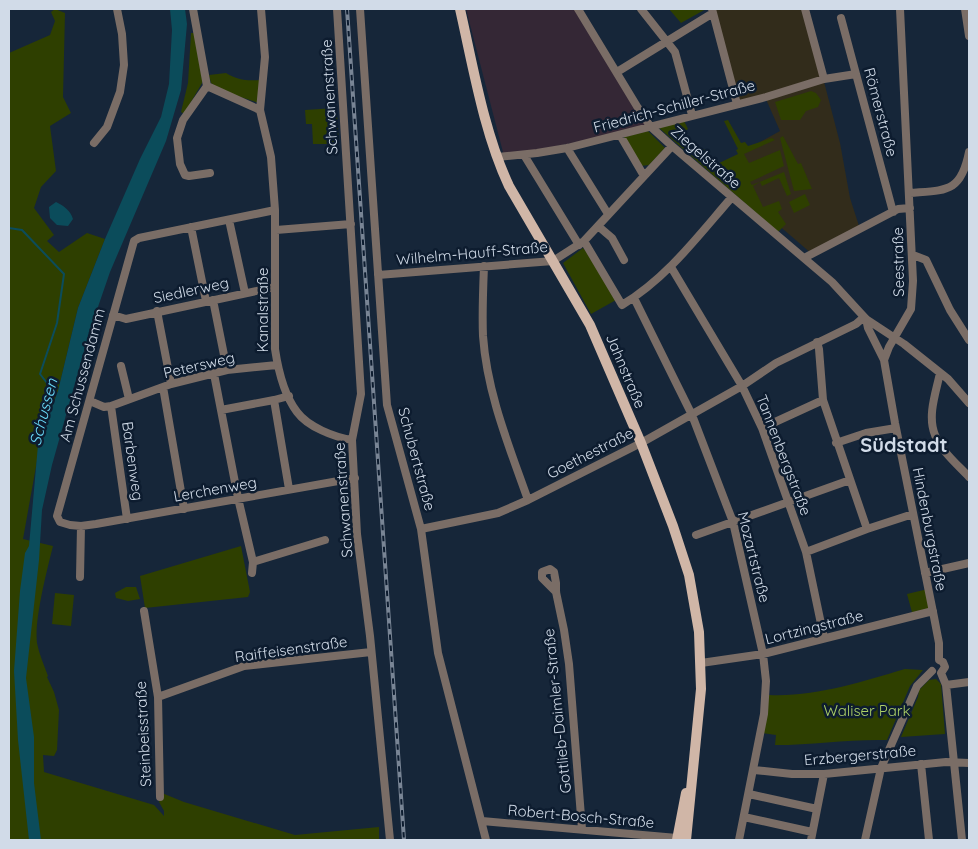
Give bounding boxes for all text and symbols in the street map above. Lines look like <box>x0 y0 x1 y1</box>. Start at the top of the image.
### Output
street label: Schwanenstraße <box>316 39 342 155</box>
street label: Römerstraße <box>860 65 902 159</box>
street label: Friedrich-Schiller-Straße <box>591 75 757 137</box>
street label: Ziegelstraße <box>667 121 745 193</box>
street label: Seestraße <box>888 227 908 297</box>
street label: Wilhelm-Hauff-Straße <box>396 237 548 269</box>
street label: Kanalstraße <box>253 268 272 352</box>
street label: Siedlerweg <box>152 273 230 307</box>
street label: Am Schussendamm <box>55 306 109 444</box>
street label: Jahnstraße <box>602 331 650 411</box>
street label: Petersweg <box>161 348 237 382</box>
water label: Schussen <box>24 375 62 448</box>
street label: Tannenbergstraße <box>752 392 816 518</box>
street label: Schubertstraße <box>394 405 440 513</box>
street label: Barbenweg <box>118 420 148 502</box>
street label: Goethestraße <box>544 423 636 483</box>
district label: Südstadt <box>860 432 948 457</box>
street label: Schwanenstraße <box>330 442 356 558</box>
street label: Hindenburgstraße <box>909 466 951 592</box>
street label: Lerchenweg <box>172 472 258 506</box>
street label: Mozartstraße <box>734 510 774 604</box>
street label: Lortzingstraße <box>763 606 865 648</box>
street label: Gottlieb-Daimler-Straße <box>539 628 575 794</box>
street label: Raiffeisenstraße <box>234 632 348 666</box>
street label: Steinbeisstraße <box>131 681 155 787</box>
park label: Waliser Park <box>823 701 911 720</box>
street label: Erzbergerstraße <box>803 741 917 769</box>
street label: Robert-Bosch-Straße <box>507 800 655 832</box>

